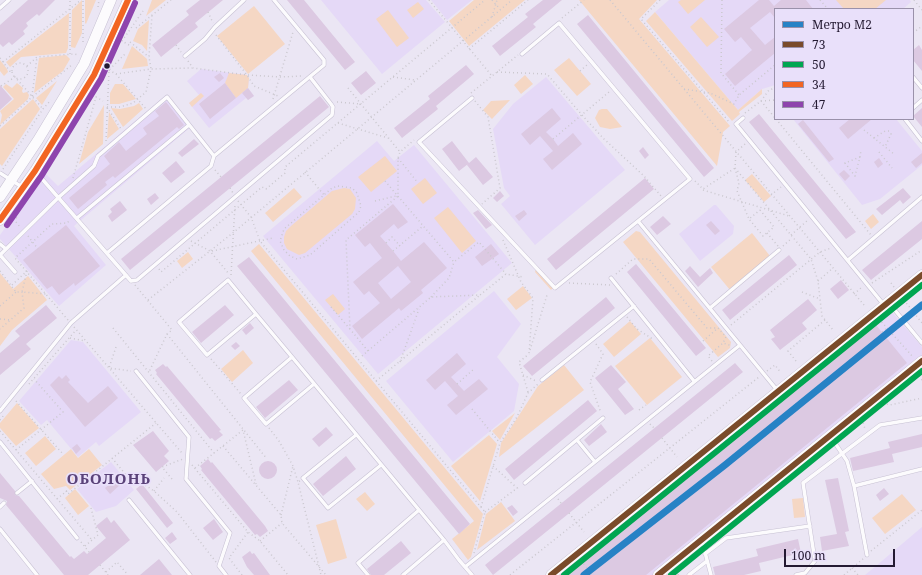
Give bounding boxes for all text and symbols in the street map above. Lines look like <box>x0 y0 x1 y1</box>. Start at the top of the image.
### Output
legend <box>774 8 914 120</box>
text: Метро M2 <box>812 16 872 33</box>
text: 73 <box>812 36 825 53</box>
text: 50 <box>812 56 825 73</box>
unlabelled marker <box>102 61 112 71</box>
text: 34 <box>812 76 825 93</box>
text: 47 <box>812 96 825 113</box>
district label: ОБОЛОНЬ <box>67 471 151 489</box>
scale bar <box>786 541 897 567</box>
text: 100 m <box>791 547 826 564</box>

